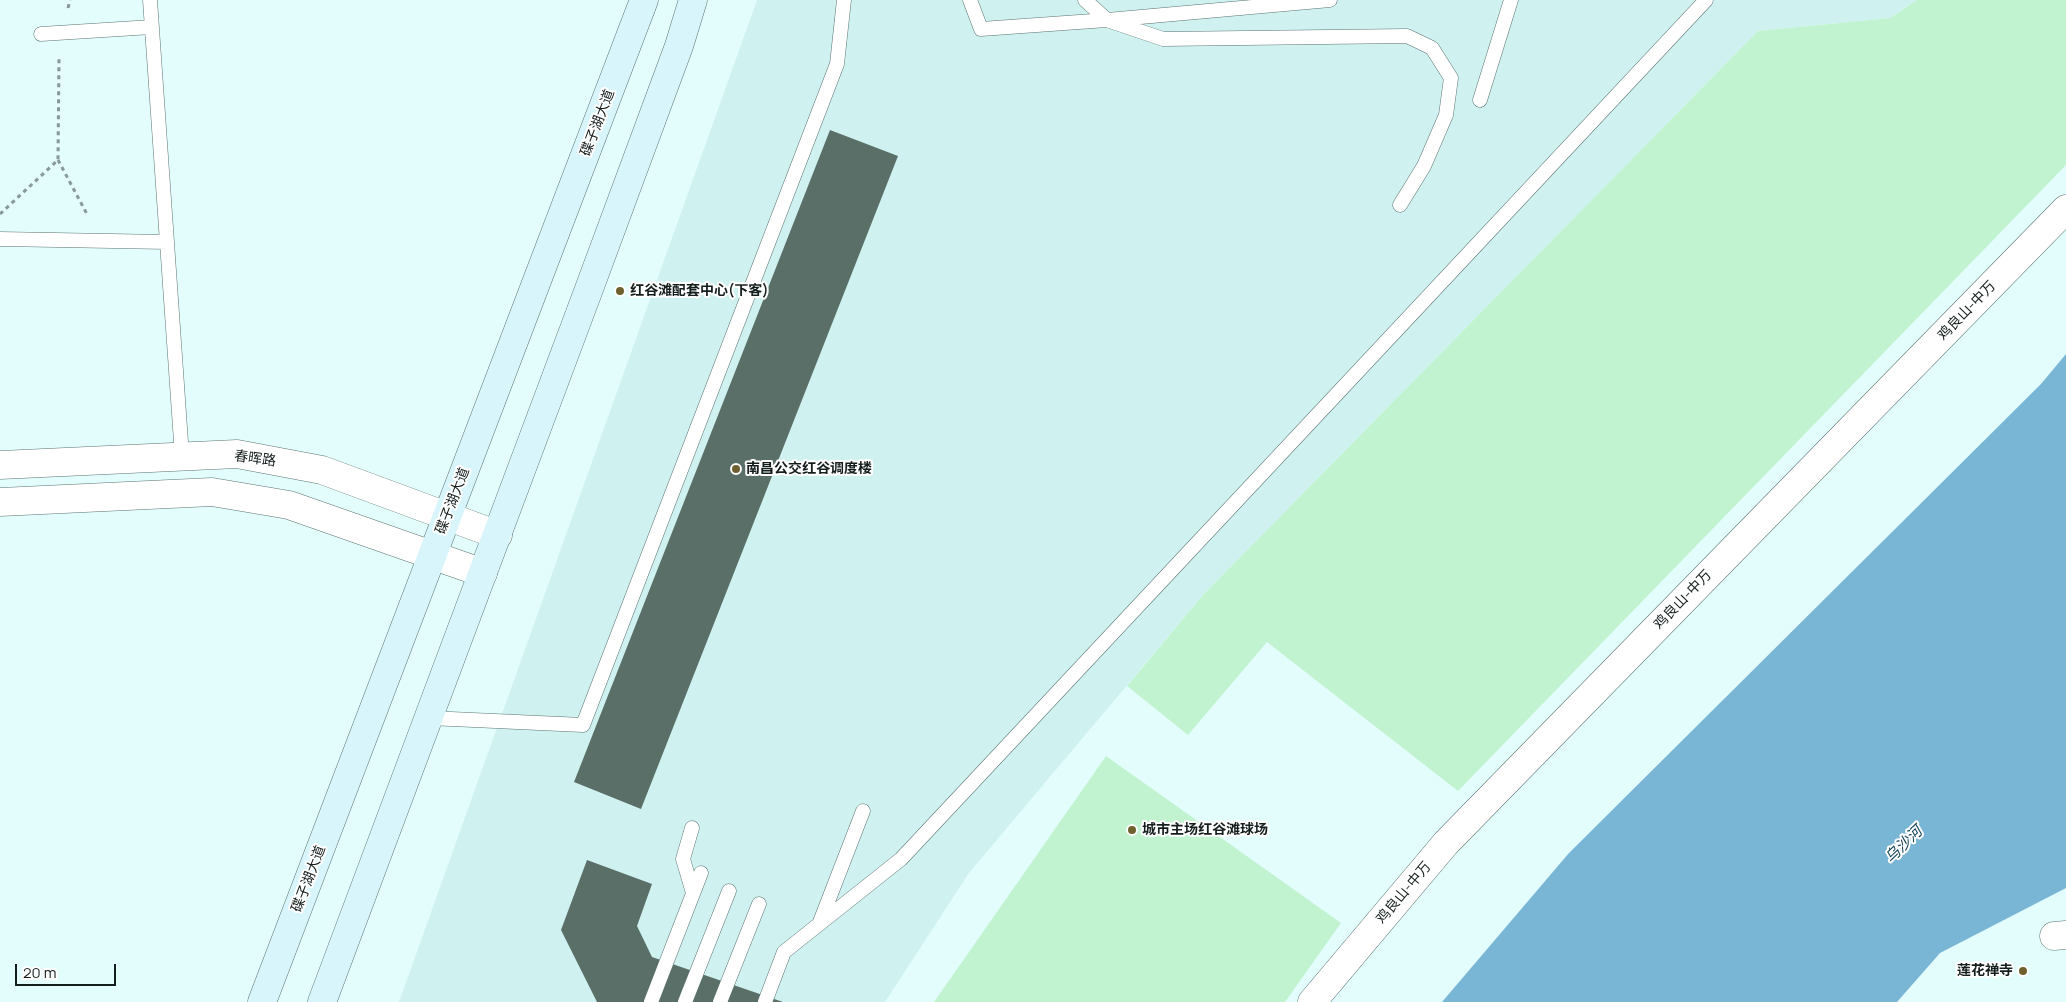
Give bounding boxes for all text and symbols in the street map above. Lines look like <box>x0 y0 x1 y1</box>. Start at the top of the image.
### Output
street label: 碟子湖大道 <box>578 87 618 159</box>
street label: 鸡良山-中万 <box>1935 278 1999 344</box>
place label: 红谷滩配套中心(下客) <box>630 283 769 299</box>
marker: 红谷滩配套中心(下客) <box>614 285 626 297</box>
street label: 春晖路 <box>233 448 277 470</box>
place label: 南昌公交红谷调度楼 <box>746 461 872 477</box>
marker: 南昌公交红谷调度楼 <box>730 463 742 475</box>
street label: 碟子湖大道 <box>433 465 473 537</box>
street label: 鸡良山-中万 <box>1651 567 1715 633</box>
place label: 城市主场红谷滩球场 <box>1142 822 1268 838</box>
water label: 乌沙河 <box>1882 823 1926 867</box>
marker: 城市主场红谷滩球场 <box>1126 824 1138 836</box>
street label: 碟子湖大道 <box>289 843 329 915</box>
street label: 鸡良山-中万 <box>1373 859 1435 927</box>
scale bar <box>18 954 119 986</box>
text: 20 m <box>23 962 56 983</box>
place label: 莲花禅寺 <box>1957 963 2013 979</box>
marker: 莲花禅寺 <box>2017 965 2029 977</box>

